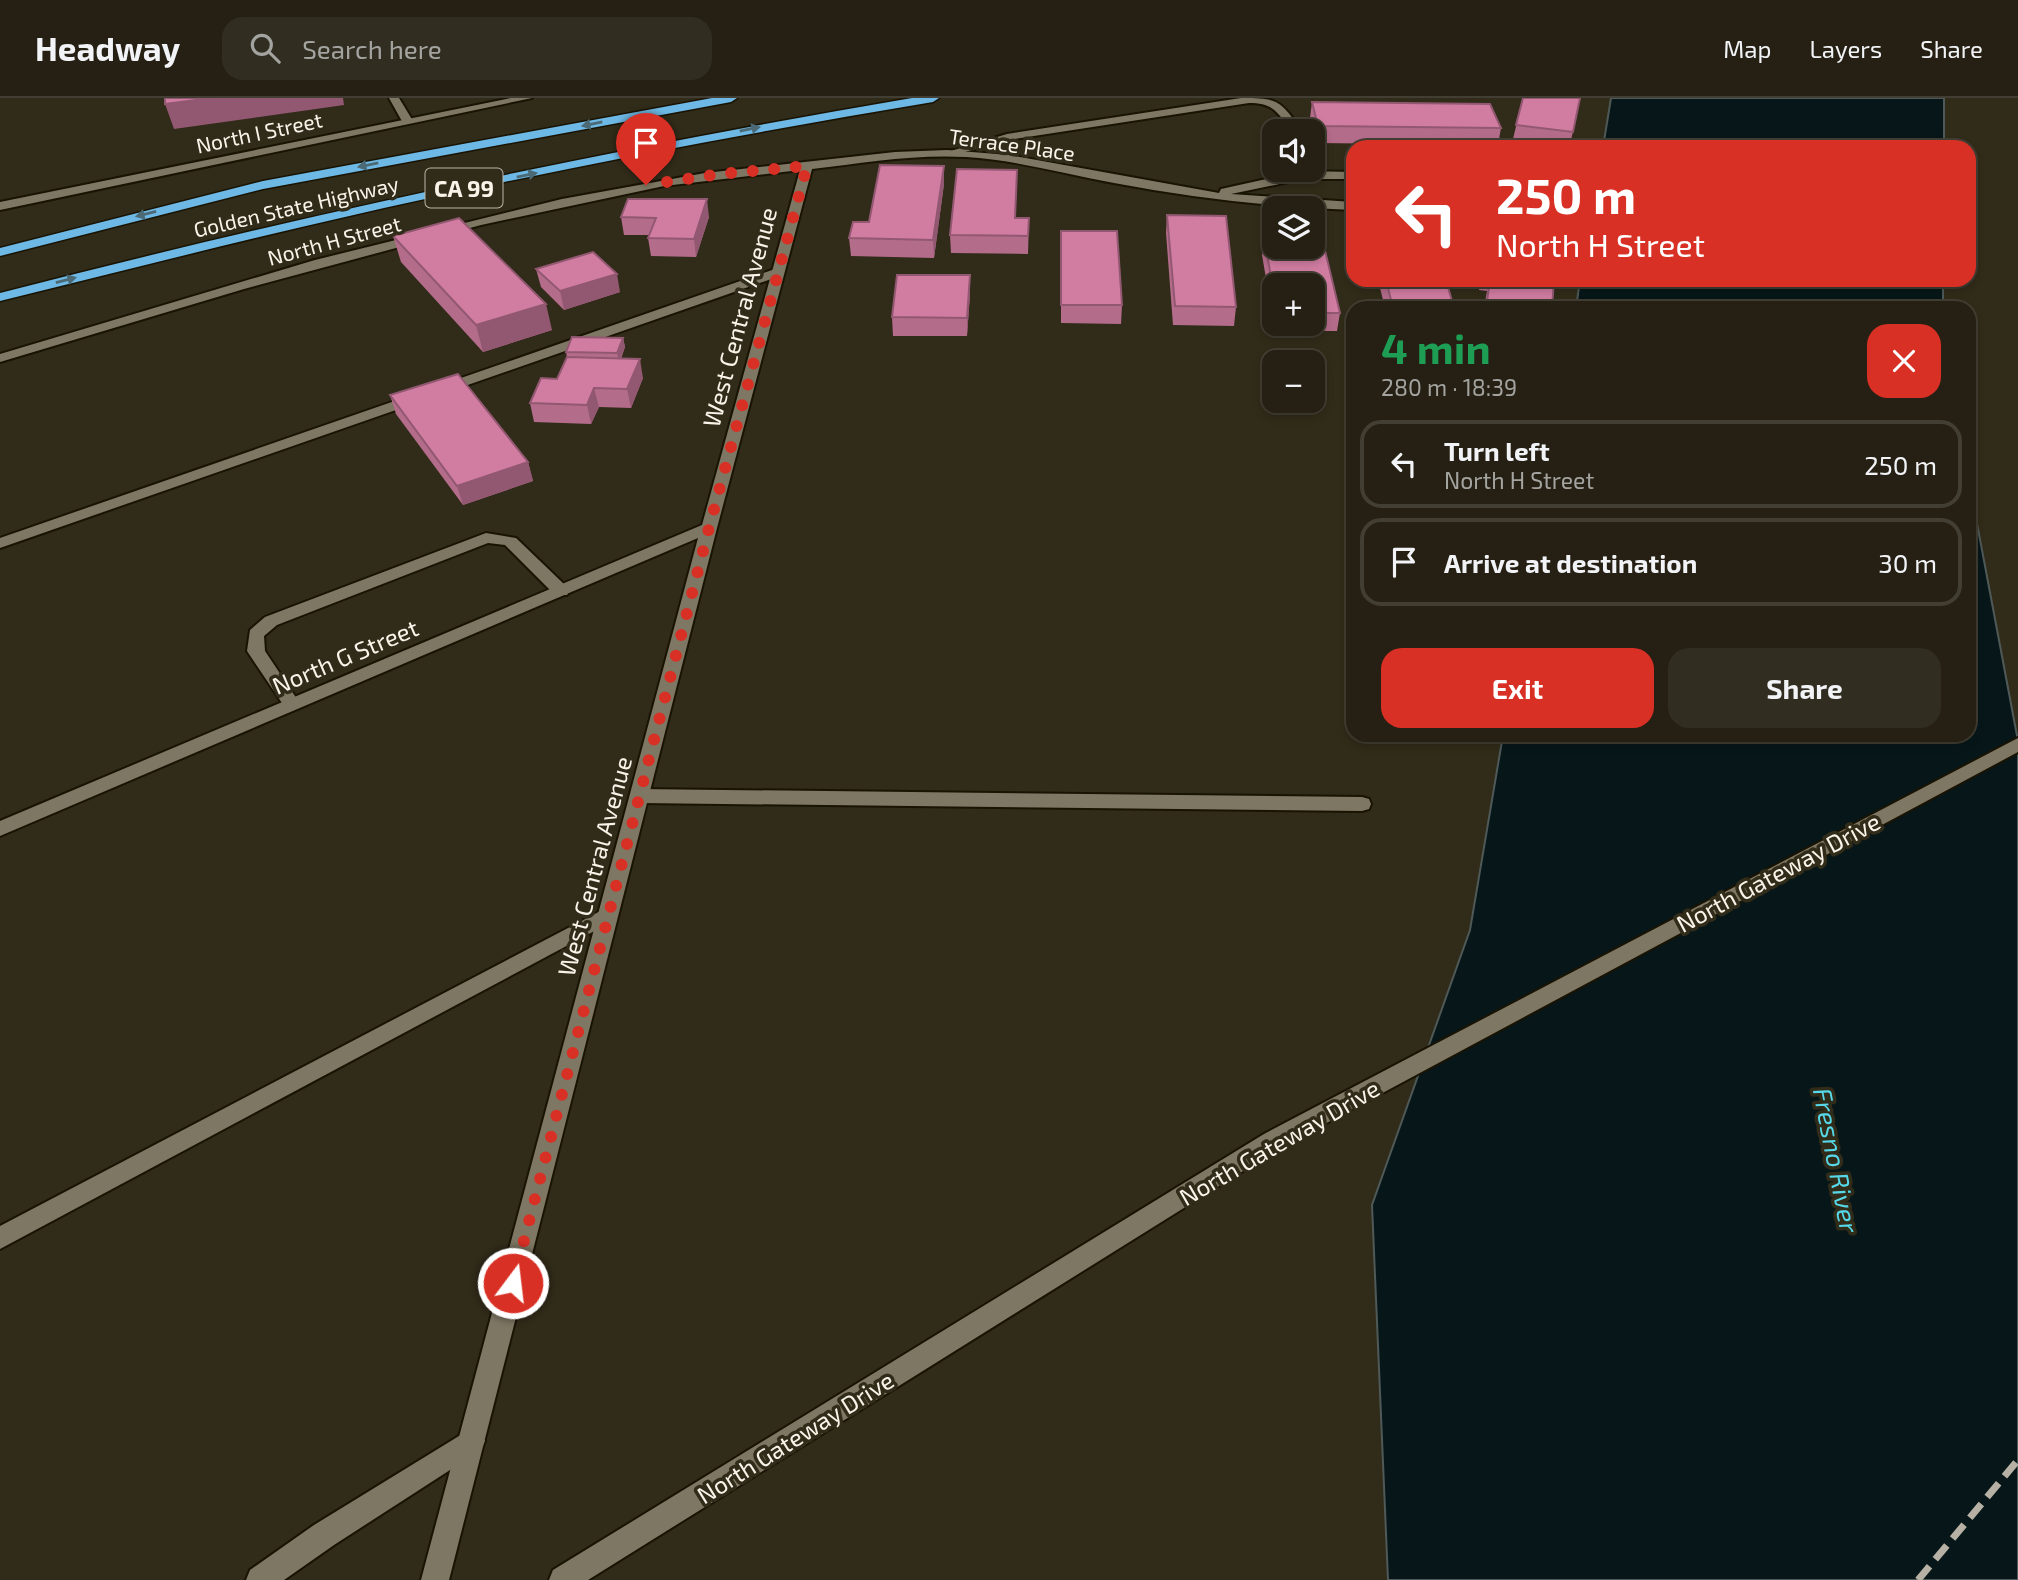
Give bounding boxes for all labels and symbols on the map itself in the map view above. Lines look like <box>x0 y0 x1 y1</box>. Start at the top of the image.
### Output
street label: North I Street <box>194 106 324 158</box>
pin <box>616 113 676 185</box>
one-way arrow <box>581 119 603 130</box>
one-way arrow <box>739 123 761 134</box>
street label: Terrace Place <box>947 123 1077 165</box>
one-way arrow <box>357 160 379 171</box>
road number: CA 99 <box>426 169 503 208</box>
street label: Golden State Highway <box>191 170 401 242</box>
one-way arrow <box>516 170 538 181</box>
street label: West Central Avenue <box>696 204 782 430</box>
one-way arrow <box>135 209 157 220</box>
street label: North H Street <box>265 210 403 270</box>
one-way arrow <box>55 274 77 285</box>
street label: North G Street <box>268 612 422 700</box>
street label: West Central Avenue <box>551 753 637 979</box>
street label: North Gateway Drive <box>1671 806 1885 938</box>
street label: North Gateway Drive <box>1174 1073 1384 1211</box>
water label: Fresno River <box>1808 1085 1866 1236</box>
position arrow <box>476 1246 550 1320</box>
street label: North Gateway Drive <box>691 1365 899 1509</box>

